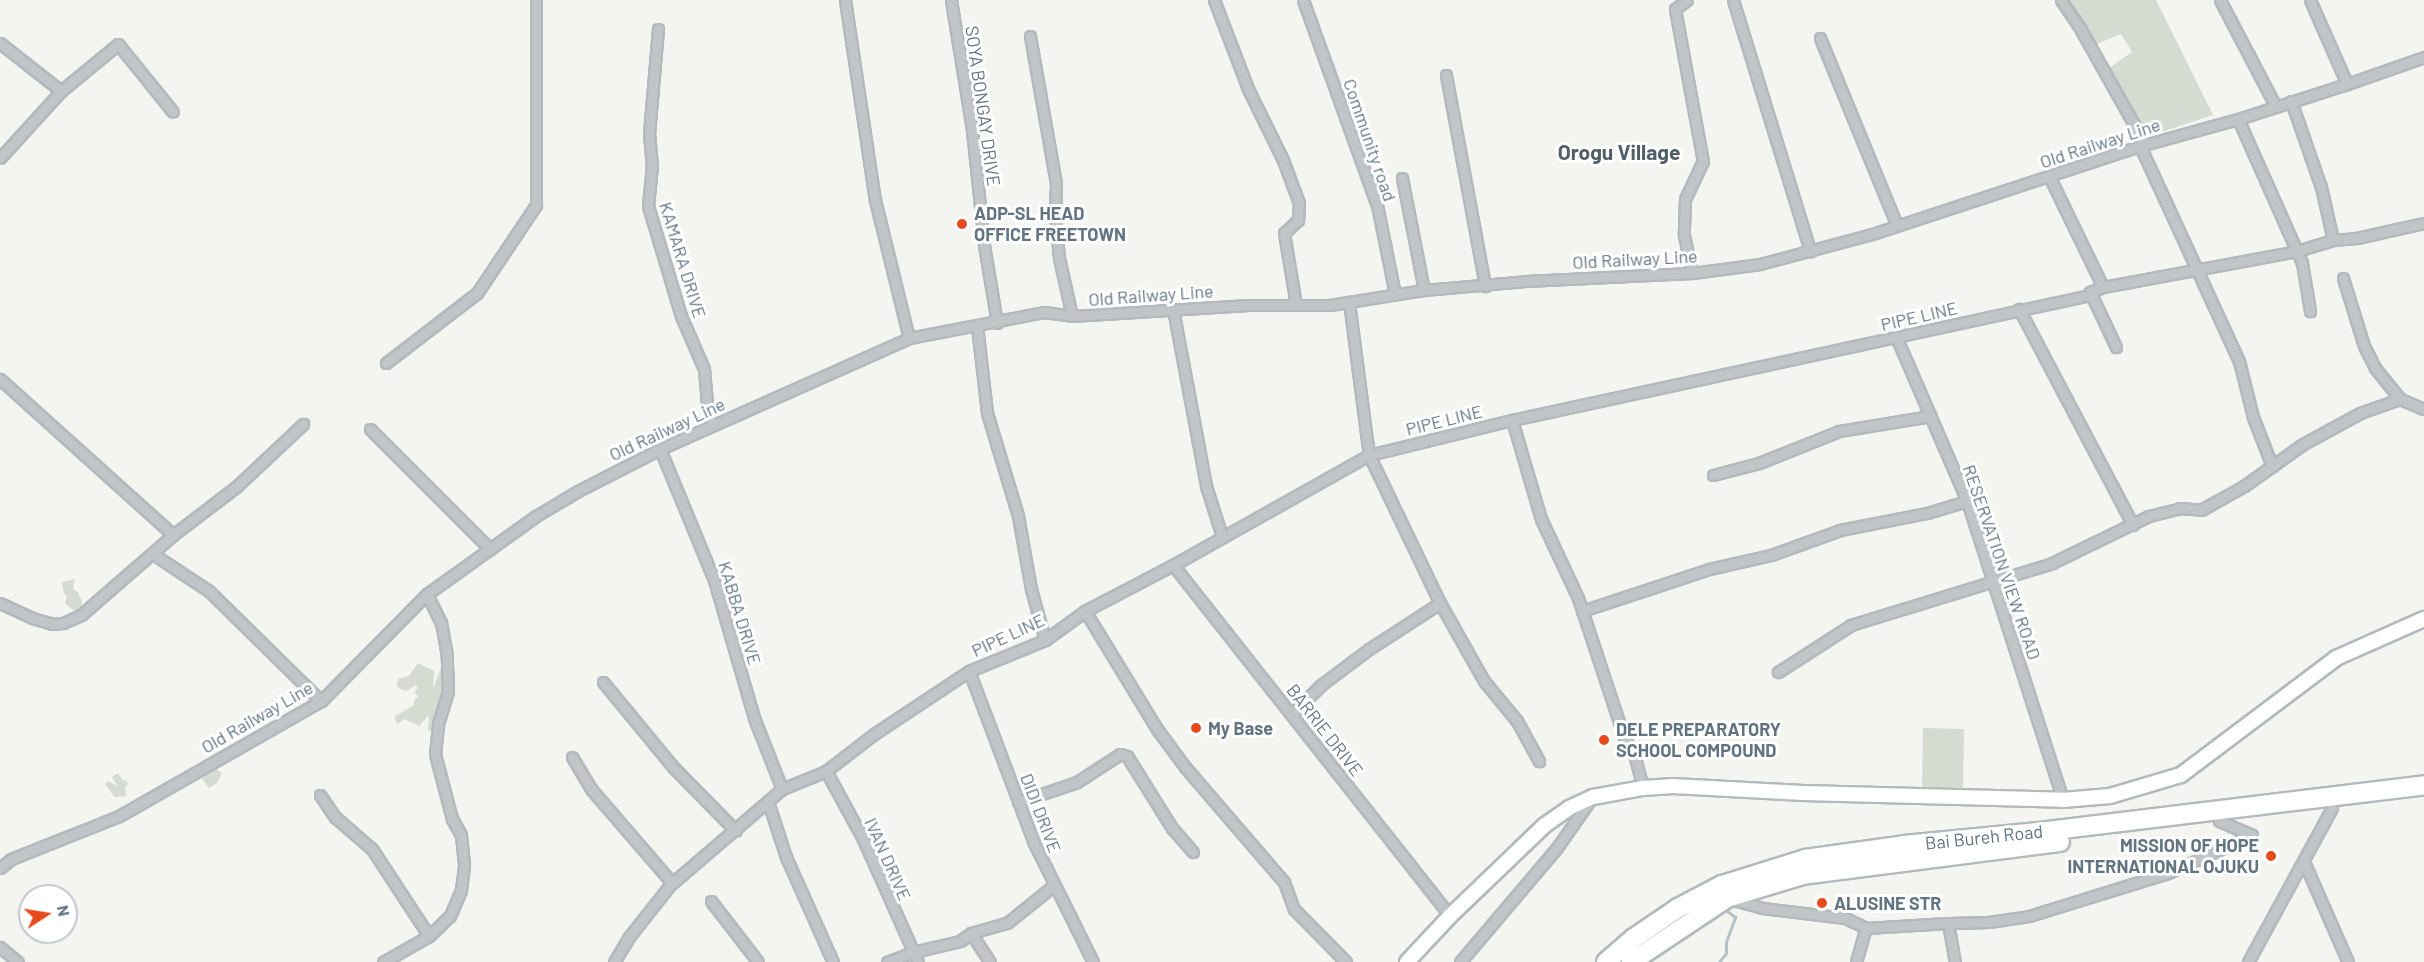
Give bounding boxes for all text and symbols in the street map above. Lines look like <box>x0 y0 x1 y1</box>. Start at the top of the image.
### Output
street label: SOYA BONGAY DRIVE <box>961 24 1005 188</box>
street label: Community road <box>1339 76 1401 204</box>
street label: Old Railway Line <box>2037 113 2163 173</box>
district label: Orogu Village <box>1558 139 1680 165</box>
street label: KAMARA DRIVE <box>655 199 711 321</box>
place label: ADP-SL HEAD OFFICE FREETOWN <box>974 203 1126 246</box>
marker: ADP-SL HEAD OFFICE FREETOWN <box>955 217 969 231</box>
street label: Old Railway Line <box>1572 245 1698 273</box>
street label: Old Railway Line <box>1088 280 1214 310</box>
street label: PIPE LINE <box>1878 297 1960 335</box>
street label: Old Railway Line <box>606 393 728 465</box>
street label: PIPE LINE <box>1403 400 1485 440</box>
street label: RESERVATION VIEW ROAD <box>1958 462 2046 662</box>
street label: KABBA DRIVE <box>714 559 766 667</box>
street label: PIPE LINE <box>968 609 1048 661</box>
street label: Old Railway Line <box>197 676 317 758</box>
street label: BARRIE DRIVE <box>1282 680 1368 780</box>
place label: My Base <box>1208 717 1273 739</box>
place label: DELE PREPARATORY SCHOOL COMPOUND <box>1616 719 1781 762</box>
marker: My Base <box>1189 721 1203 735</box>
marker: DELE PREPARATORY SCHOOL COMPOUND <box>1597 733 1611 747</box>
street label: DIDI DRIVE <box>1016 770 1066 856</box>
street label: IVAN DRIVE <box>860 814 916 904</box>
street label: Bai Bureh Road <box>1924 820 2044 854</box>
place label: MISSION OF HOPE INTERNATIONAL OJUKU <box>2068 835 2259 878</box>
marker: MISSION OF HOPE INTERNATIONAL OJUKU <box>2264 849 2278 863</box>
north arrow <box>18 884 78 944</box>
place label: ALUSINE STR <box>1834 892 1941 914</box>
marker: ALUSINE STR <box>1815 896 1829 910</box>
text: N <box>54 903 75 918</box>

